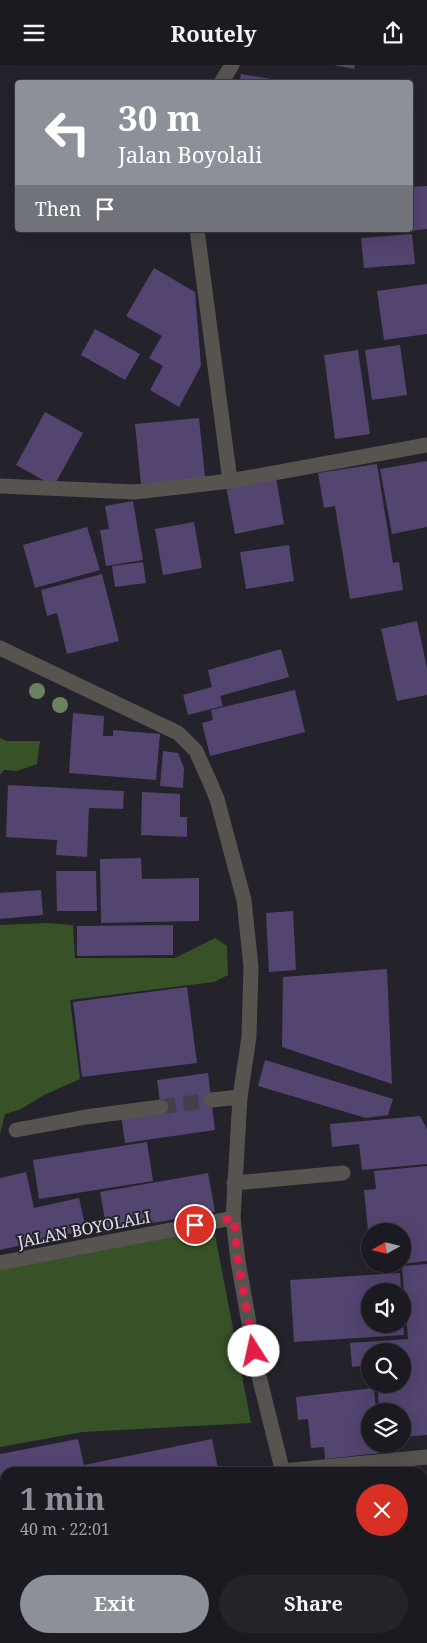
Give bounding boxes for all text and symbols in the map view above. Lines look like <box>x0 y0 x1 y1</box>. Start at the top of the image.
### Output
text: Routely <box>171 18 256 48</box>
icon: menu <box>20 19 48 47</box>
icon: share <box>379 19 407 47</box>
text: 30 m <box>118 94 201 141</box>
icon: left <box>35 100 100 165</box>
text: Jalan Boyolali <box>118 139 262 169</box>
icon: arrive <box>91 195 119 223</box>
text: Then <box>35 196 81 222</box>
pin <box>174 1204 216 1246</box>
street label: JALAN BOYOLALI <box>15 1205 152 1253</box>
icon: arrive <box>181 1211 209 1239</box>
north arrow <box>361 1223 411 1273</box>
map controls <box>361 1223 411 1453</box>
button: sound <box>361 1283 411 1333</box>
position arrow <box>227 1324 279 1376</box>
button: search <box>361 1343 411 1393</box>
button: layers <box>361 1403 411 1453</box>
text: 1 min <box>20 1478 105 1519</box>
button: close <box>356 1484 408 1536</box>
text: 40 m · 22:01 <box>20 1518 110 1540</box>
button: Exit <box>20 1575 209 1633</box>
button: Share <box>219 1575 408 1633</box>

